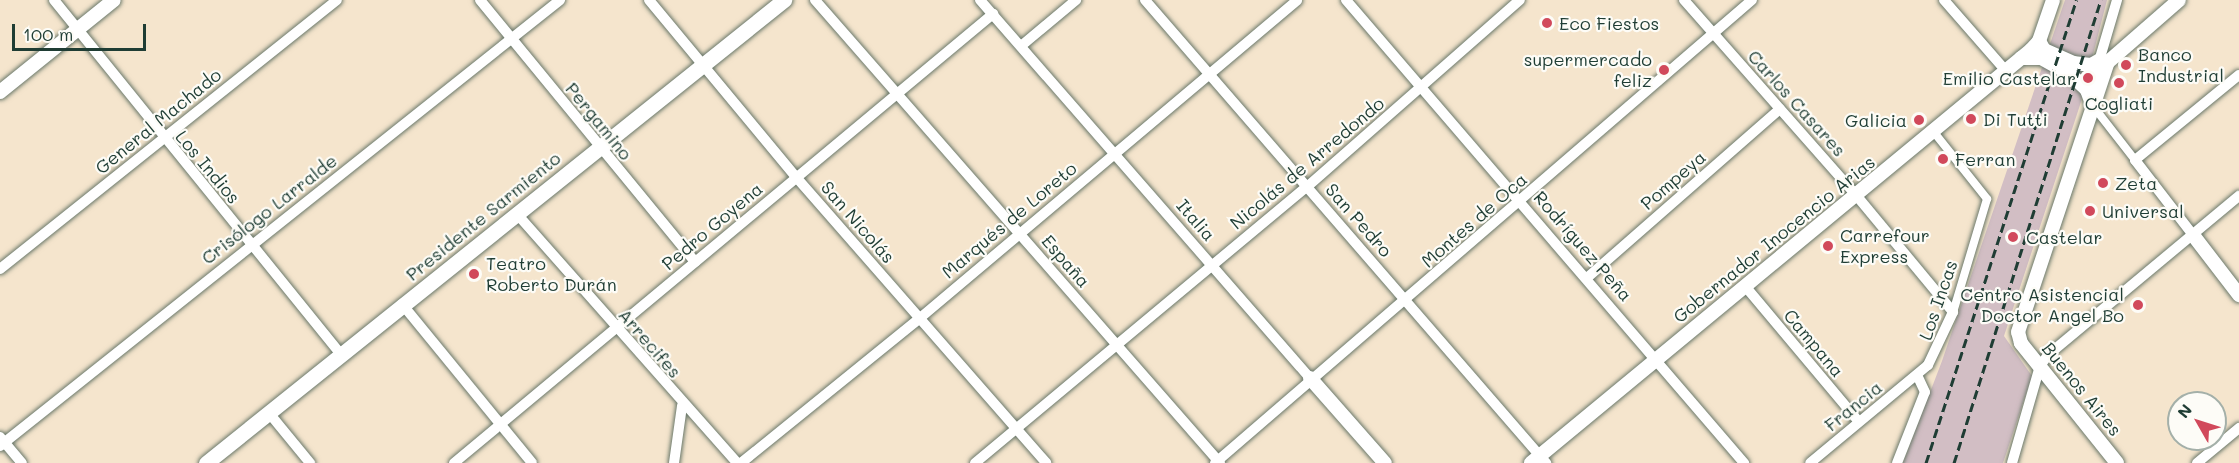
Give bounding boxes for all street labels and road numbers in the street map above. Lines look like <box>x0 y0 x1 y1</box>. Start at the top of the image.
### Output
street label: Carlos Casares <box>1744 45 1850 161</box>
street label: General Machado <box>91 64 225 178</box>
street label: Pergamino <box>561 78 637 164</box>
street label: Nicolás de Arredondo <box>1226 92 1388 234</box>
street label: Los Indios <box>171 126 245 208</box>
street label: Pompeya <box>1636 146 1710 214</box>
street label: Presidente Sarmiento <box>401 147 565 285</box>
street label: Crisólogo Larralde <box>197 149 341 269</box>
street label: Gobernador Inocencio Arias <box>1669 151 1879 327</box>
street label: Marqués de Loreto <box>937 157 1081 283</box>
street label: Montes de Oca <box>1417 168 1531 272</box>
street label: San Nicolás <box>817 177 899 267</box>
street label: Pedro Goyena <box>657 178 767 274</box>
street label: San Pedro <box>1321 179 1397 261</box>
street label: Rodríguez Peña <box>1529 187 1637 305</box>
street label: Italia <box>1172 195 1220 245</box>
street label: España <box>1037 230 1095 292</box>
street label: Los Incas <box>1914 257 1962 343</box>
street label: Arrecifes <box>614 304 686 382</box>
street label: Campana <box>1779 305 1849 381</box>
street label: Buenos Aires <box>2038 338 2126 440</box>
street label: Francia <box>1820 376 1886 436</box>

